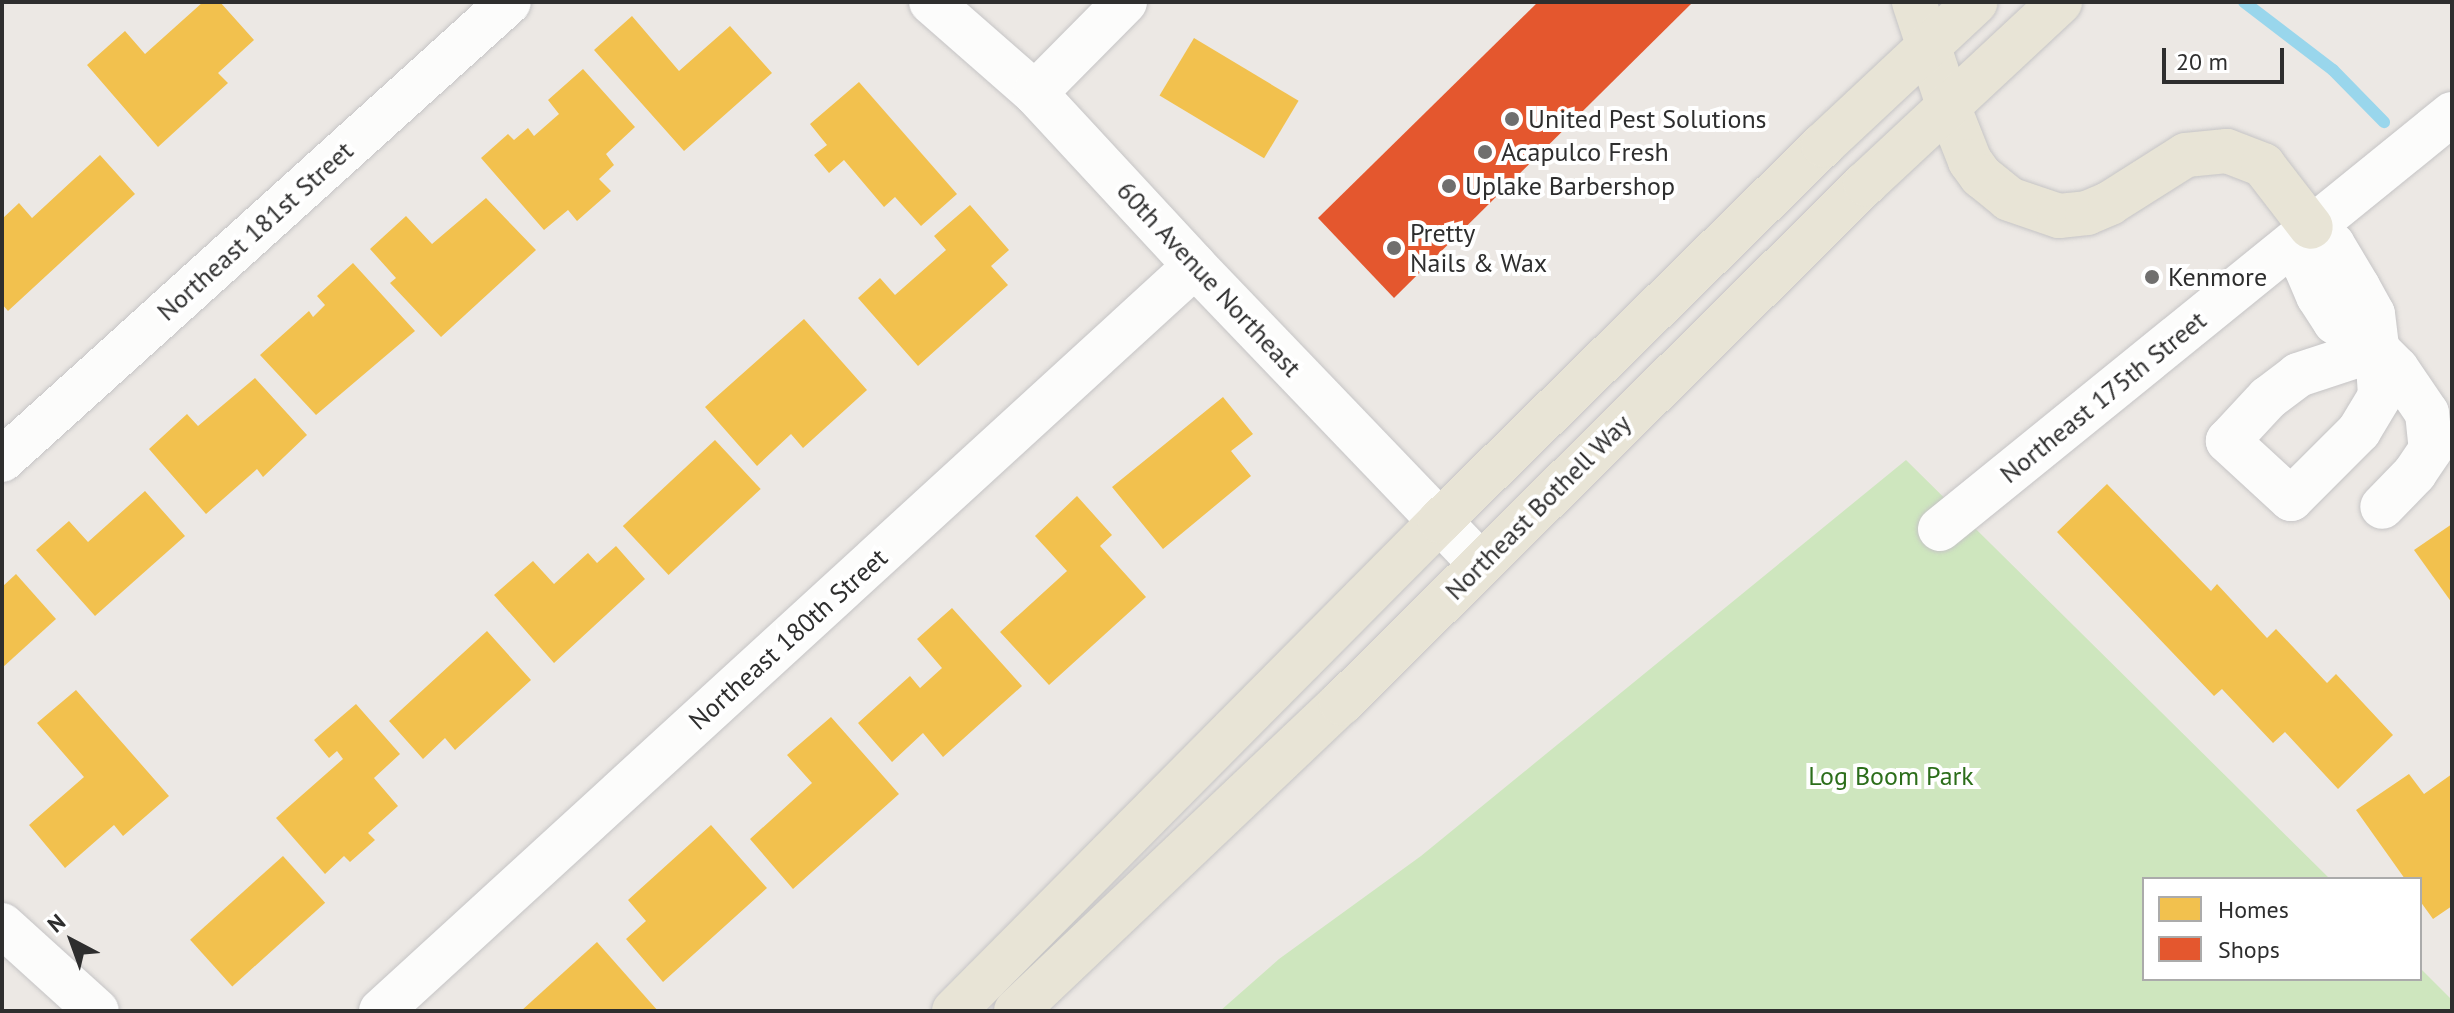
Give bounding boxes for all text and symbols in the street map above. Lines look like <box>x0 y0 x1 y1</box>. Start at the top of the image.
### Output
scale bar <box>2166 32 2288 82</box>
text: 20 m <box>2176 46 2228 77</box>
place label: United Pest Solutions <box>1528 103 1767 135</box>
marker: United Pest Solutions <box>1503 110 1521 128</box>
street label: Northeast 181st Street <box>151 135 359 327</box>
place label: Acapulco Fresh <box>1501 136 1669 168</box>
marker: Acapulco Fresh <box>1476 143 1494 161</box>
place label: Uplake Barbershop <box>1465 170 1675 202</box>
street label: 60th Avenue Northeast <box>1110 175 1308 383</box>
marker: Uplake Barbershop <box>1440 177 1458 195</box>
place label: Pretty Nails & Wax <box>1410 217 1548 278</box>
marker: Pretty Nails & Wax <box>1385 239 1403 257</box>
place label: Kenmore <box>2168 261 2267 293</box>
marker: Kenmore <box>2143 268 2161 286</box>
street label: Northeast 175th Street <box>1994 304 2212 490</box>
street label: Northeast Bothell Way <box>1439 408 1637 606</box>
street label: Northeast 180th Street <box>683 542 893 736</box>
park label: Log Boom Park <box>1808 760 1974 792</box>
legend <box>2142 877 2422 981</box>
text: Homes <box>2218 894 2289 925</box>
north arrow <box>32 901 112 981</box>
text: N <box>42 908 71 938</box>
text: Shops <box>2218 934 2280 965</box>

